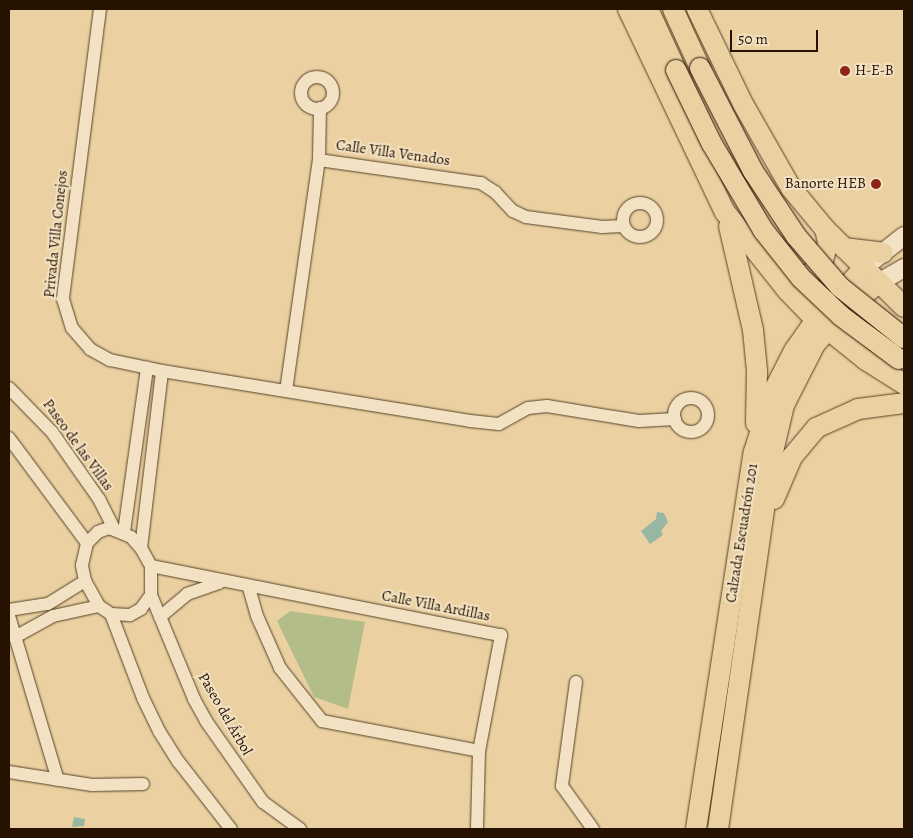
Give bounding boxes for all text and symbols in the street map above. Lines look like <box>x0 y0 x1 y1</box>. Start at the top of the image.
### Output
scale bar <box>733 20 820 52</box>
text: 50 m <box>738 29 768 49</box>
place label: H-E-B <box>855 62 894 80</box>
marker: H-E-B <box>839 65 851 77</box>
street label: Calle Villa Venados <box>335 136 451 170</box>
street label: Privada Villa Conejos <box>40 169 72 299</box>
place label: Banorte HEB <box>785 175 866 193</box>
marker: Banorte HEB <box>870 178 882 190</box>
street label: Paseo de las Villas <box>39 396 117 494</box>
street label: Calzada Escuadrón 201 <box>722 462 762 604</box>
street label: Calle Villa Ardillas <box>380 587 492 625</box>
street label: Paseo del Árbol <box>194 669 256 759</box>

